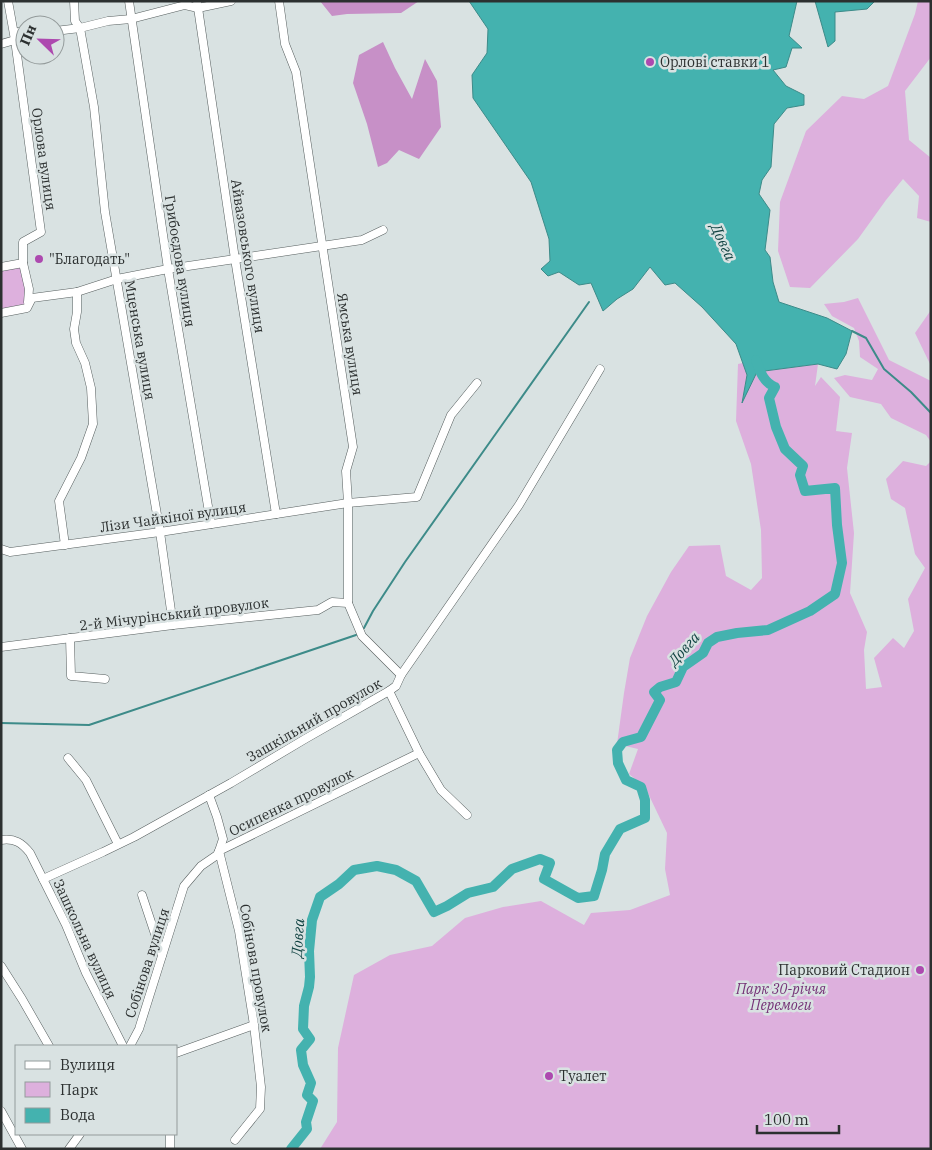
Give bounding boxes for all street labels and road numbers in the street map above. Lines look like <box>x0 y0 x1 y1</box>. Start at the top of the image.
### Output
street label: Орлова вулиця <box>28 107 60 211</box>
street label: Айвазовського вулиця <box>227 178 269 334</box>
street label: Грибоєдова вулиця <box>161 194 199 328</box>
street label: Мценська вулиця <box>121 279 159 401</box>
street label: Ямська вулиця <box>333 292 367 396</box>
street label: Лізи Чайкіної вулиця <box>99 498 247 536</box>
street label: 2-й Мічурінський провулок <box>78 593 270 635</box>
street label: Зашкільний провулок <box>243 674 385 766</box>
street label: Осипенка провулок <box>226 764 356 840</box>
street label: Зашкольна вулиця <box>49 876 121 1002</box>
street label: Собінова провулок <box>236 903 276 1033</box>
street label: Собінова вулиця <box>121 906 173 1020</box>

